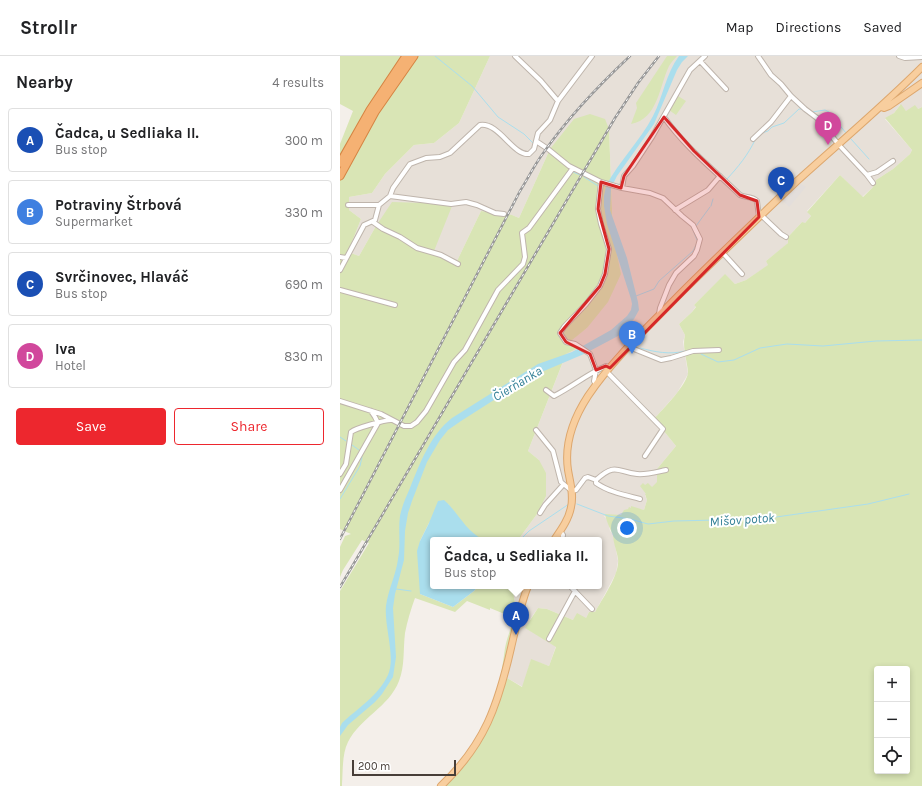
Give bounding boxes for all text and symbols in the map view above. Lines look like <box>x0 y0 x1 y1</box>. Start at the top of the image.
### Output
text: Strollr <box>20 17 77 39</box>
text: Map <box>726 19 754 36</box>
text: Directions <box>776 19 841 36</box>
text: Saved <box>863 19 902 36</box>
text: Nearby <box>16 72 73 92</box>
text: 4 results <box>272 75 324 90</box>
pin: D <box>815 112 841 145</box>
text: Čadca, u Sedliaka II. <box>55 124 199 142</box>
text: A <box>26 133 34 148</box>
text: 300 m <box>285 133 323 148</box>
text: Bus stop <box>55 142 107 157</box>
pin: C <box>768 167 794 200</box>
text: Potraviny Štrbová <box>55 196 182 214</box>
text: B <box>26 205 34 220</box>
text: 330 m <box>285 205 323 220</box>
text: Supermarket <box>55 214 133 229</box>
text: Svrčinovec, Hlaváč <box>55 268 189 286</box>
text: C <box>26 277 34 292</box>
text: 690 m <box>285 277 323 292</box>
text: Bus stop <box>55 286 107 301</box>
pin: B <box>619 321 645 354</box>
text: Iva <box>55 340 76 358</box>
text: D <box>26 349 34 364</box>
text: 830 m <box>284 349 323 364</box>
text: Hotel <box>55 358 86 373</box>
water label: Čierňanka <box>489 362 545 404</box>
button: Save <box>16 408 166 445</box>
button: Share <box>174 408 324 445</box>
water label: Mišov potok <box>709 510 776 529</box>
your location <box>617 518 637 538</box>
popup <box>430 537 602 589</box>
text: Čadca, u Sedliaka II. <box>444 547 588 565</box>
text: Bus stop <box>444 565 496 580</box>
pin: A <box>503 602 529 635</box>
map controls <box>874 666 910 774</box>
button: + <box>874 666 910 702</box>
button: − <box>874 702 910 738</box>
button: locate <box>874 738 910 774</box>
scale bar <box>352 758 456 777</box>
text: 200 m <box>358 760 390 773</box>

